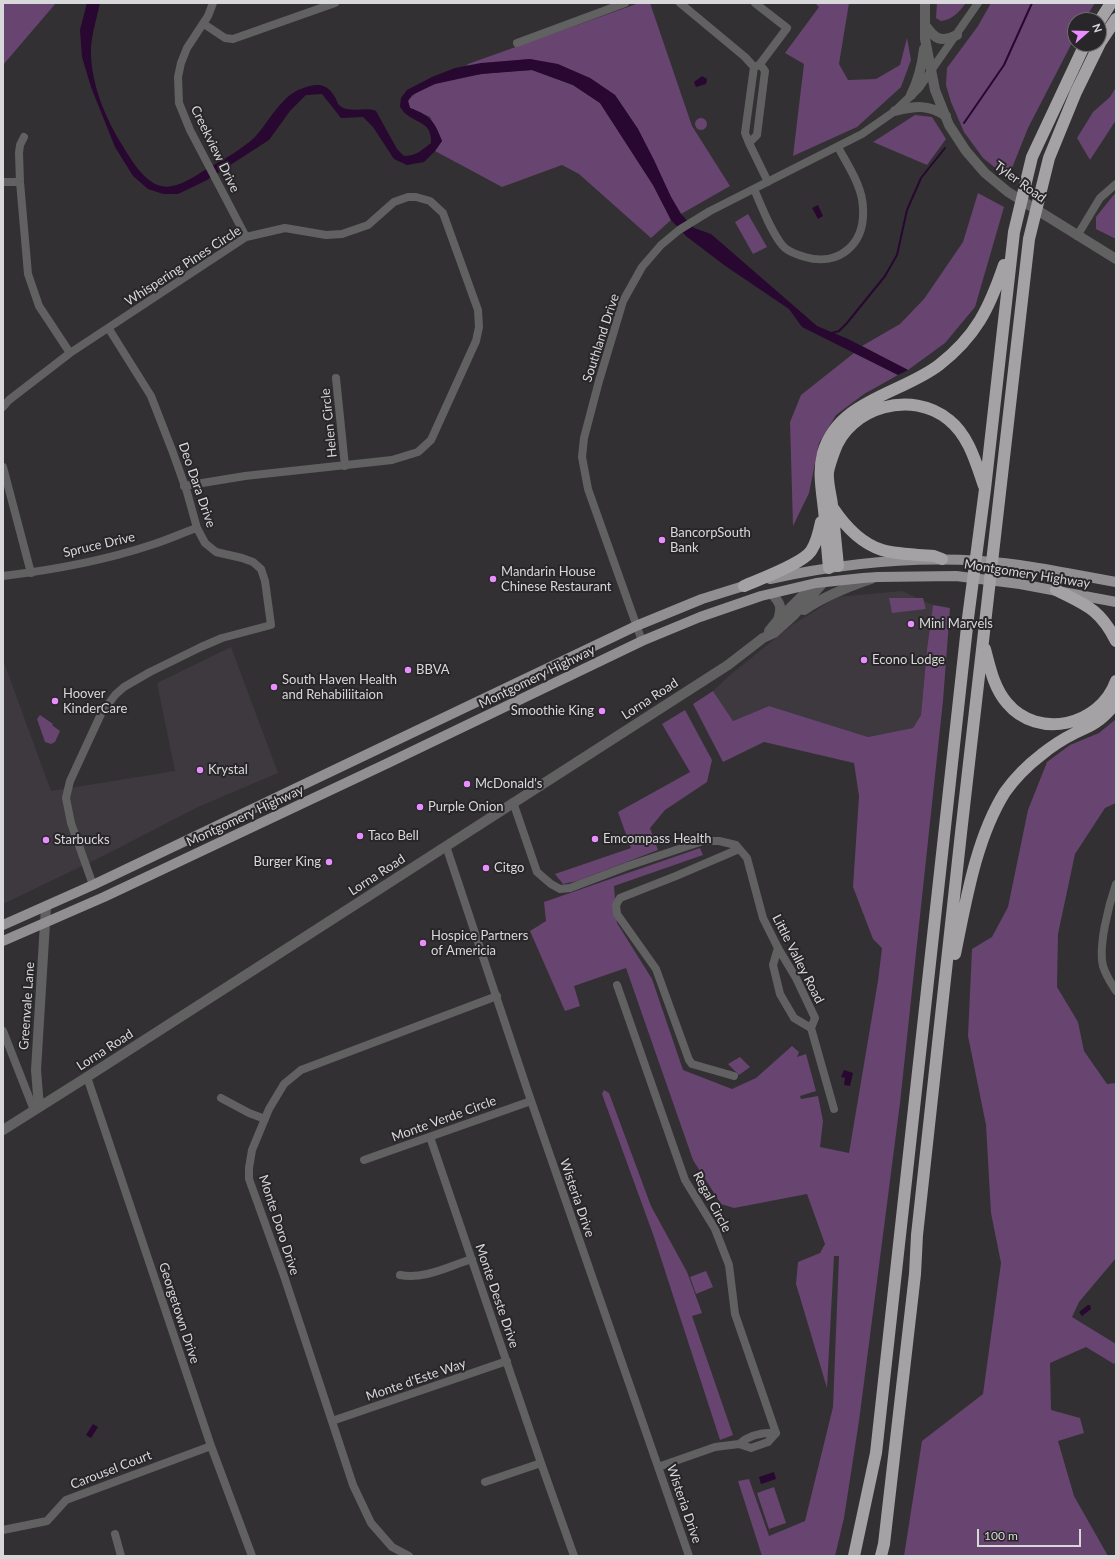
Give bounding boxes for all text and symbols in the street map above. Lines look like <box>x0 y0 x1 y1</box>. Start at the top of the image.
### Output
north arrow <box>1067 12 1107 52</box>
text: N <box>1090 22 1105 34</box>
street label: Creekview Drive <box>187 103 243 195</box>
street label: Tyler Road <box>991 158 1049 206</box>
street label: Whispering Pines Circle <box>122 223 244 309</box>
street label: Southland Drive <box>579 292 623 384</box>
street label: Helen Circle <box>318 388 340 458</box>
street label: Deo Dara Drive <box>175 440 219 530</box>
place label: BancorpSouth Bank <box>670 525 751 556</box>
street label: Spruce Drive <box>61 529 137 561</box>
marker: BancorpSouth Bank <box>657 535 667 545</box>
street label: Montgomery Highway <box>963 556 1091 592</box>
place label: Mandarin House Chinese Restaurant <box>501 564 611 595</box>
marker: Mandarin House Chinese Restaurant <box>488 574 498 584</box>
place label: Mini Marvels <box>919 616 993 632</box>
marker: Mini Marvels <box>906 619 916 629</box>
street label: Montgomery Highway <box>476 642 598 712</box>
place label: Econo Lodge <box>872 652 945 668</box>
marker: Econo Lodge <box>859 655 869 665</box>
place label: BBVA <box>416 662 450 678</box>
marker: BBVA <box>403 665 413 675</box>
place label: South Haven Health and Rehabiliitaion <box>282 672 397 703</box>
street label: Lorna Road <box>619 675 681 723</box>
marker: South Haven Health and Rehabiliitaion <box>269 682 279 692</box>
place label: Hoover KinderCare <box>63 686 127 717</box>
marker: Hoover KinderCare <box>50 696 60 706</box>
place label: Smoothie King <box>511 703 594 719</box>
marker: Smoothie King <box>597 706 607 716</box>
place label: Krystal <box>208 762 248 778</box>
marker: Krystal <box>195 765 205 775</box>
place label: McDonald's <box>475 776 542 792</box>
marker: McDonald's <box>462 779 472 789</box>
street label: Montgomery Highway <box>184 782 306 850</box>
place label: Purple Onion <box>428 799 504 815</box>
marker: Purple Onion <box>415 802 425 812</box>
place label: Taco Bell <box>368 828 419 844</box>
marker: Taco Bell <box>355 831 365 841</box>
place label: Emcompass Health <box>603 831 712 847</box>
place label: Starbucks <box>54 832 110 848</box>
marker: Emcompass Health <box>590 834 600 844</box>
marker: Starbucks <box>41 835 51 845</box>
street label: Lorna Road <box>346 851 408 899</box>
place label: Burger King <box>254 854 321 870</box>
marker: Burger King <box>324 857 334 867</box>
place label: Citgo <box>494 860 524 876</box>
marker: Citgo <box>481 863 491 873</box>
street label: Little Valley Road <box>769 912 827 1006</box>
place label: Hospice Partners of Americia <box>431 928 528 959</box>
marker: Hospice Partners of Americia <box>418 938 428 948</box>
street label: Greenvale Lane <box>16 961 38 1051</box>
street label: Lorna Road <box>74 1026 136 1074</box>
street label: Monte Verde Circle <box>390 1093 498 1145</box>
street label: Wisteria Drive <box>556 1157 598 1239</box>
street label: Regal Circle <box>689 1169 735 1235</box>
street label: Monte Doro Drive <box>255 1173 303 1277</box>
street label: Monte Deste Drive <box>472 1242 522 1350</box>
street label: Georgetown Drive <box>155 1260 203 1366</box>
street label: Monte d'Este Way <box>364 1356 468 1404</box>
street label: Carousel Court <box>68 1447 154 1493</box>
street label: Wisteria Drive <box>663 1463 705 1545</box>
scale bar <box>979 1521 1083 1547</box>
text: 100 m <box>984 1528 1018 1543</box>

